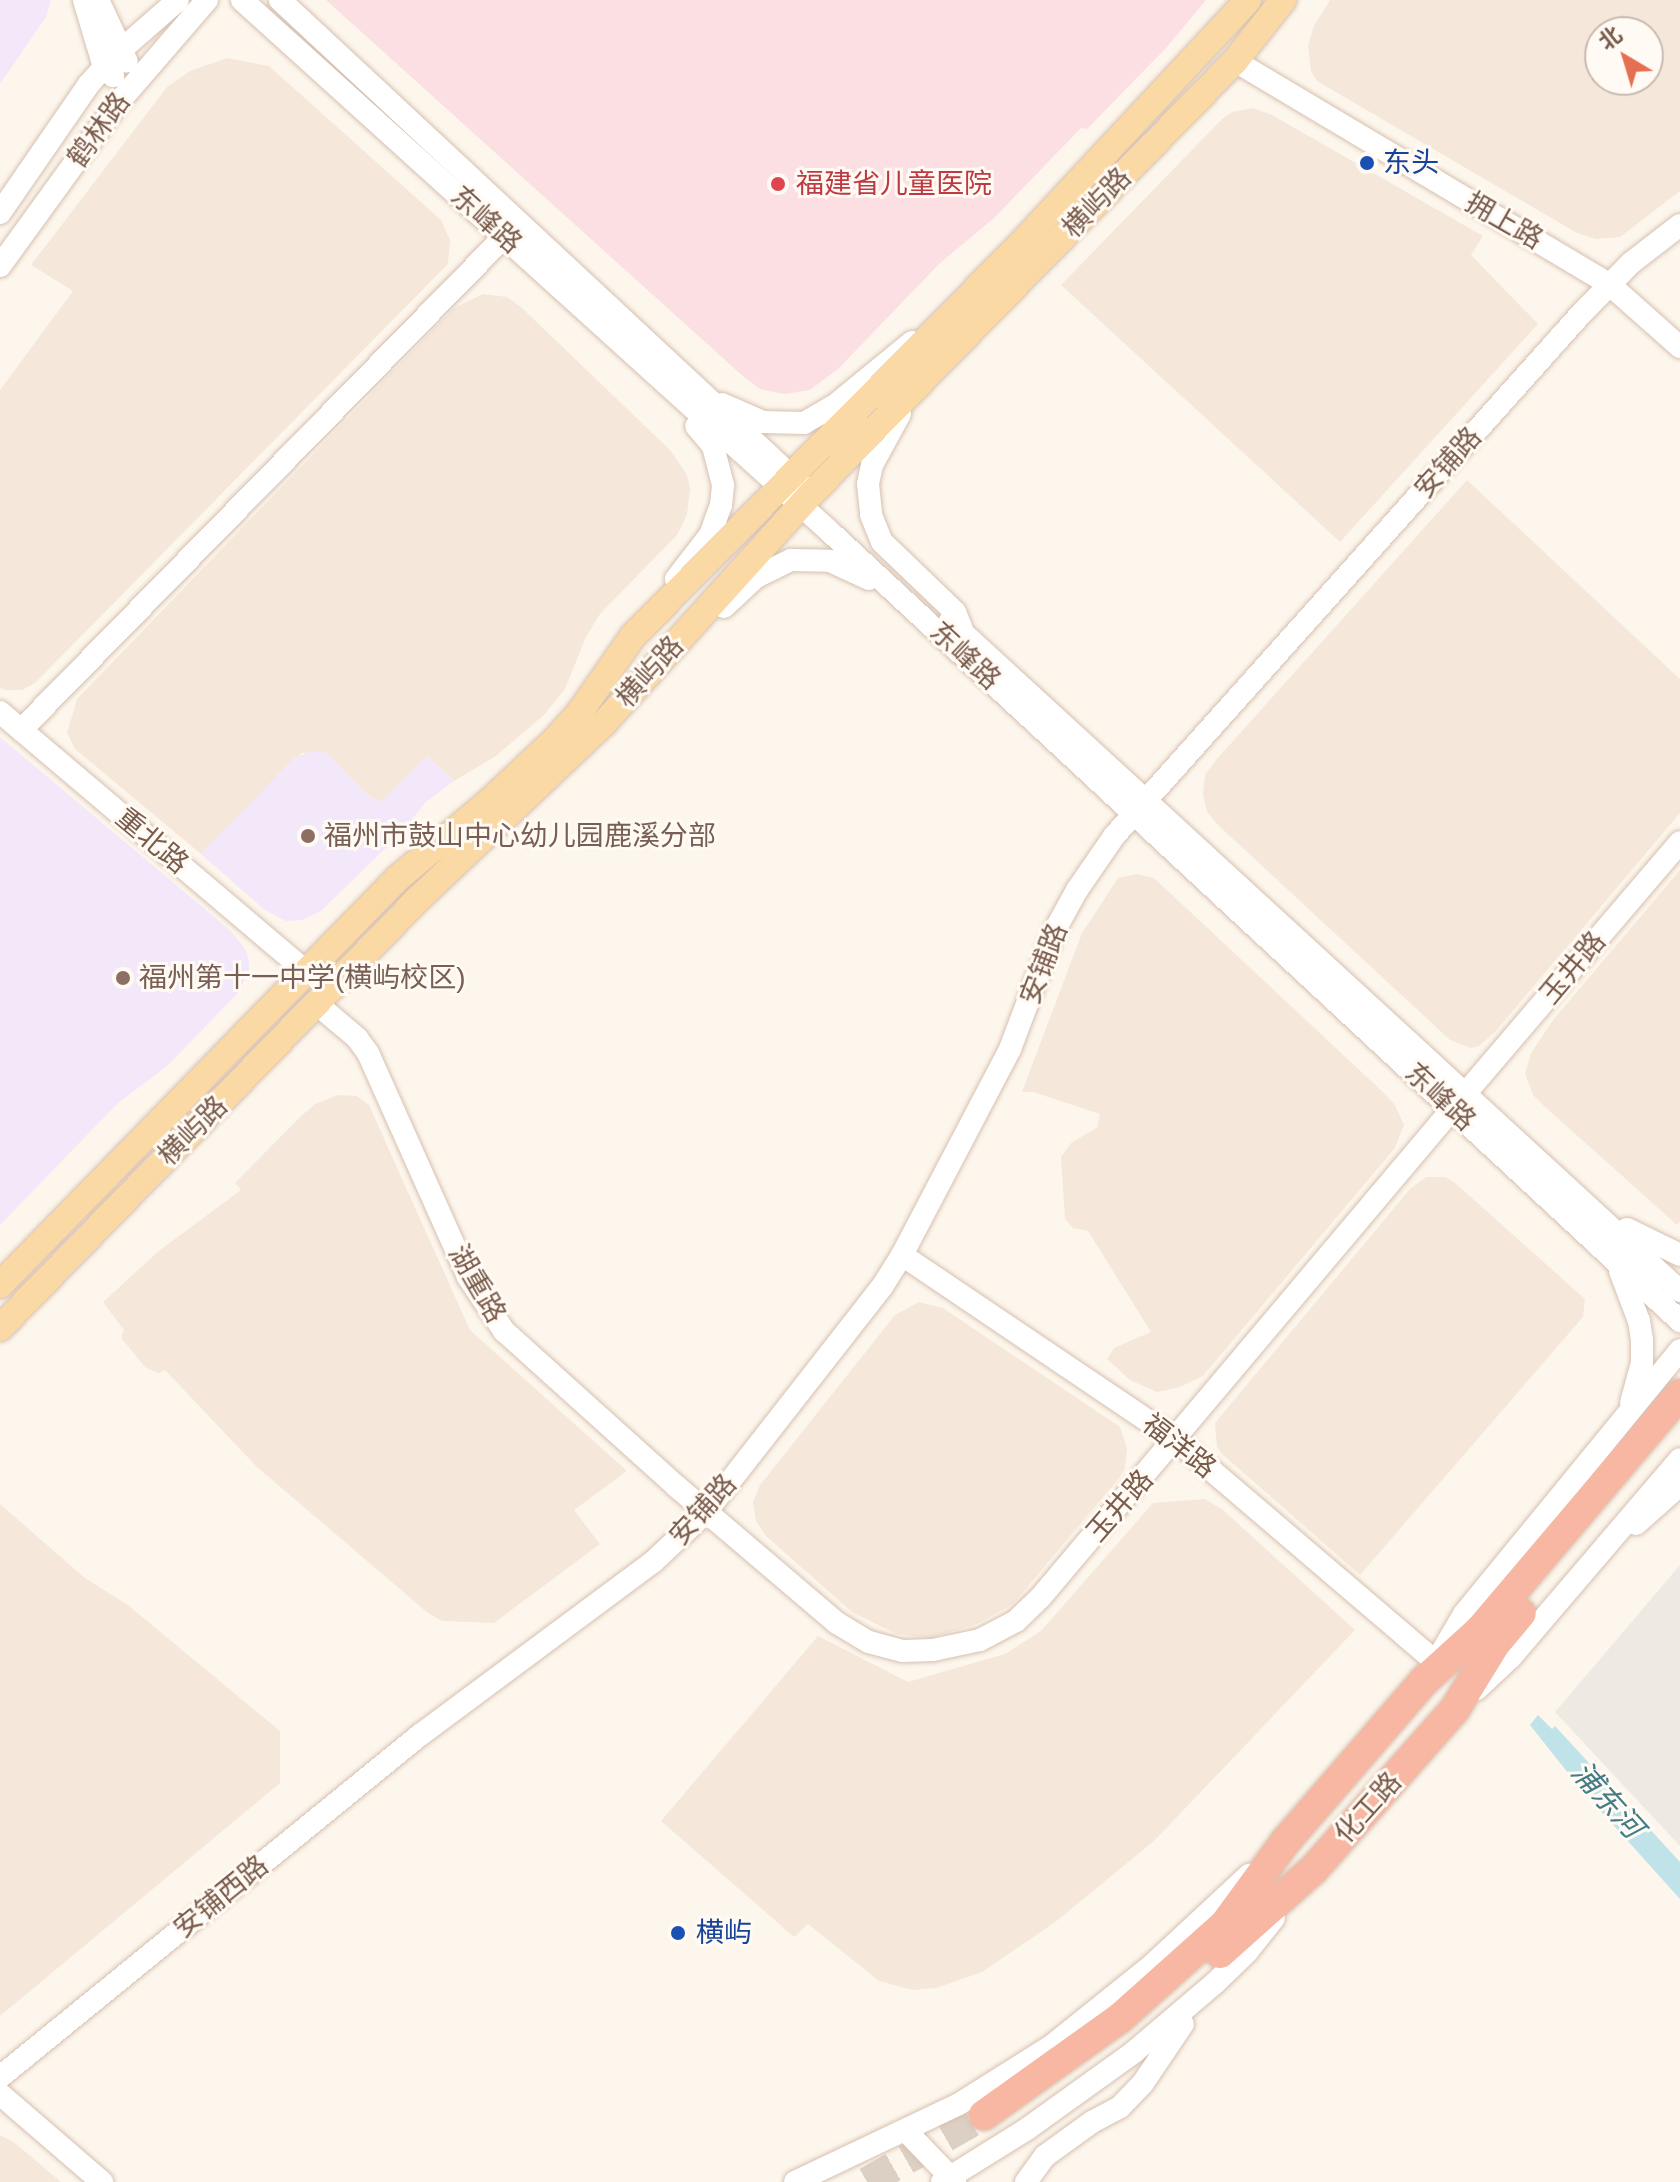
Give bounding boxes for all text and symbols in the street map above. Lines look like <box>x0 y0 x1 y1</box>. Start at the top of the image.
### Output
north arrow <box>1584 16 1664 96</box>
text: 北 <box>1594 22 1627 55</box>
street label: 鹤林路 <box>61 86 137 174</box>
place label: 东头 <box>1383 146 1439 180</box>
marker: 东头 <box>1358 154 1376 172</box>
street label: 横屿路 <box>1056 161 1138 245</box>
place label: 福建省儿童医院 <box>796 167 992 201</box>
marker: 福建省儿童医院 <box>767 173 789 195</box>
street label: 东峰路 <box>444 179 528 261</box>
street label: 拥上路 <box>1459 185 1549 257</box>
street label: 安铺路 <box>1407 421 1489 505</box>
street label: 东峰路 <box>923 615 1007 697</box>
street label: 横屿路 <box>609 630 691 714</box>
street label: 重北路 <box>109 801 195 881</box>
place label: 福州市鼓山中心幼儿园鹿溪分部 <box>324 819 716 853</box>
marker: 福州市鼓山中心幼儿园鹿溪分部 <box>299 827 317 845</box>
street label: 安铺路 <box>1013 919 1075 1009</box>
street label: 玉井路 <box>1533 925 1613 1011</box>
place label: 福州第十一中学(横屿校区) <box>139 961 466 995</box>
marker: 福州第十一中学(横屿校区) <box>114 969 132 987</box>
street label: 东峰路 <box>1398 1056 1482 1138</box>
street label: 横屿路 <box>151 1089 235 1173</box>
street label: 湖重路 <box>441 1239 513 1329</box>
street label: 福洋路 <box>1136 1407 1222 1485</box>
street label: 玉井路 <box>1080 1463 1160 1549</box>
street label: 安铺路 <box>662 1468 744 1552</box>
water label: 浦东河 <box>1564 1755 1650 1845</box>
street label: 化工路 <box>1327 1766 1409 1850</box>
street label: 安铺西路 <box>167 1849 275 1945</box>
place label: 横屿 <box>696 1916 752 1950</box>
marker: 横屿 <box>667 1922 689 1944</box>

